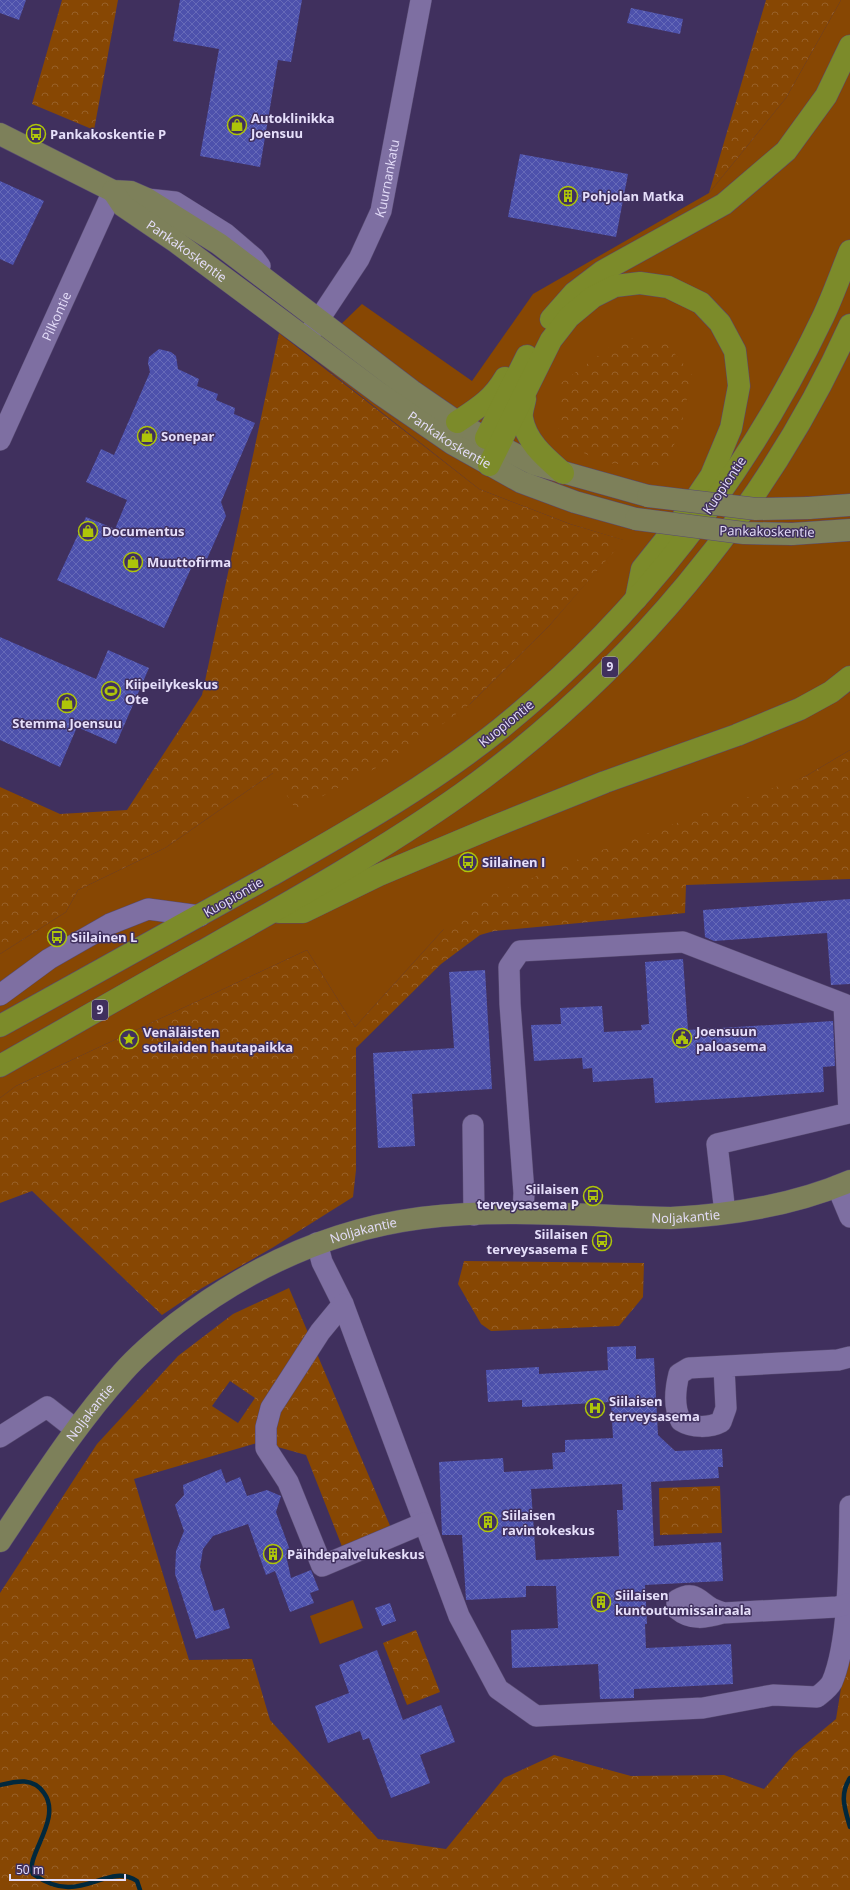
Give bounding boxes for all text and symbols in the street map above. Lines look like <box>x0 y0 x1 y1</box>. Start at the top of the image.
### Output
place label: Autoklinikka Joensuu <box>250 109 335 142</box>
shop icon: Autoklinikka Joensuu <box>226 114 248 136</box>
bus stop icon: Pankakoskentie P <box>25 123 47 145</box>
place label: Pankakoskentie P <box>50 125 166 143</box>
street label: Kuurnankatu <box>370 138 403 221</box>
building icon: Pohjolan Matka <box>557 185 579 207</box>
place label: Pohjolan Matka <box>582 187 684 205</box>
street label: Pankakoskentie <box>143 216 231 286</box>
street label: Pilkontie <box>37 289 75 344</box>
street label: Pankakoskentie <box>405 407 495 473</box>
shop icon: Sonepar <box>136 425 158 447</box>
place label: Sonepar <box>161 427 215 445</box>
street label: Kuopiontie <box>698 453 750 517</box>
shop icon: Documentus <box>77 520 99 542</box>
street label: Pankakoskentie <box>719 521 815 541</box>
place label: Documentus <box>102 522 185 540</box>
shop icon: Muuttofirma <box>122 551 144 573</box>
place label: Muuttofirma <box>147 553 231 571</box>
road number: 9 <box>602 657 618 677</box>
place label: Kiipeilykeskus Ote <box>125 675 218 708</box>
sports icon: Kiipeilykeskus Ote <box>100 680 122 702</box>
shop icon: Stemma Joensuu <box>56 692 78 714</box>
street label: Kuopiontie <box>475 695 537 751</box>
place label: Stemma Joensuu <box>12 714 122 732</box>
bus stop icon: Siilainen I <box>457 851 479 873</box>
place label: Siilainen I <box>482 853 545 871</box>
street label: Kuopiontie <box>200 873 266 921</box>
bus stop icon: Siilainen L <box>46 926 68 948</box>
place label: Siilainen L <box>71 928 137 946</box>
road number: 9 <box>92 1000 108 1020</box>
place label: Joensuun paloasema <box>695 1022 767 1055</box>
place label: Venäläisten sotilaiden hautapaikka <box>143 1023 293 1056</box>
public building icon: Joensuun paloasema <box>671 1027 693 1049</box>
place icon: Venäläisten sotilaiden hautapaikka <box>118 1028 140 1050</box>
place label: Siilaisen terveysasema P <box>477 1180 579 1213</box>
bus stop icon: Siilaisen terveysasema P <box>582 1185 604 1207</box>
street label: Noljakantie <box>651 1205 721 1227</box>
street label: Noljakantie <box>327 1213 398 1248</box>
place label: Siilaisen terveysasema E <box>487 1225 588 1258</box>
bus stop icon: Siilaisen terveysasema E <box>591 1230 613 1252</box>
street label: Noljakantie <box>62 1380 118 1445</box>
place label: Siilaisen terveysasema <box>609 1392 700 1425</box>
hospital icon: Siilaisen terveysasema <box>584 1397 606 1419</box>
place label: Siilaisen ravintokeskus <box>502 1506 595 1539</box>
building icon: Siilaisen ravintokeskus <box>477 1511 499 1533</box>
building icon: Päihdepalvelukeskus <box>262 1543 284 1565</box>
place label: Päihdepalvelukeskus <box>287 1545 424 1563</box>
place label: Siilaisen kuntoutumissairaala <box>615 1586 751 1619</box>
building icon: Siilaisen kuntoutumissairaala <box>590 1591 612 1613</box>
scale bar <box>10 1856 125 1882</box>
text: 50 m <box>16 1861 44 1878</box>

